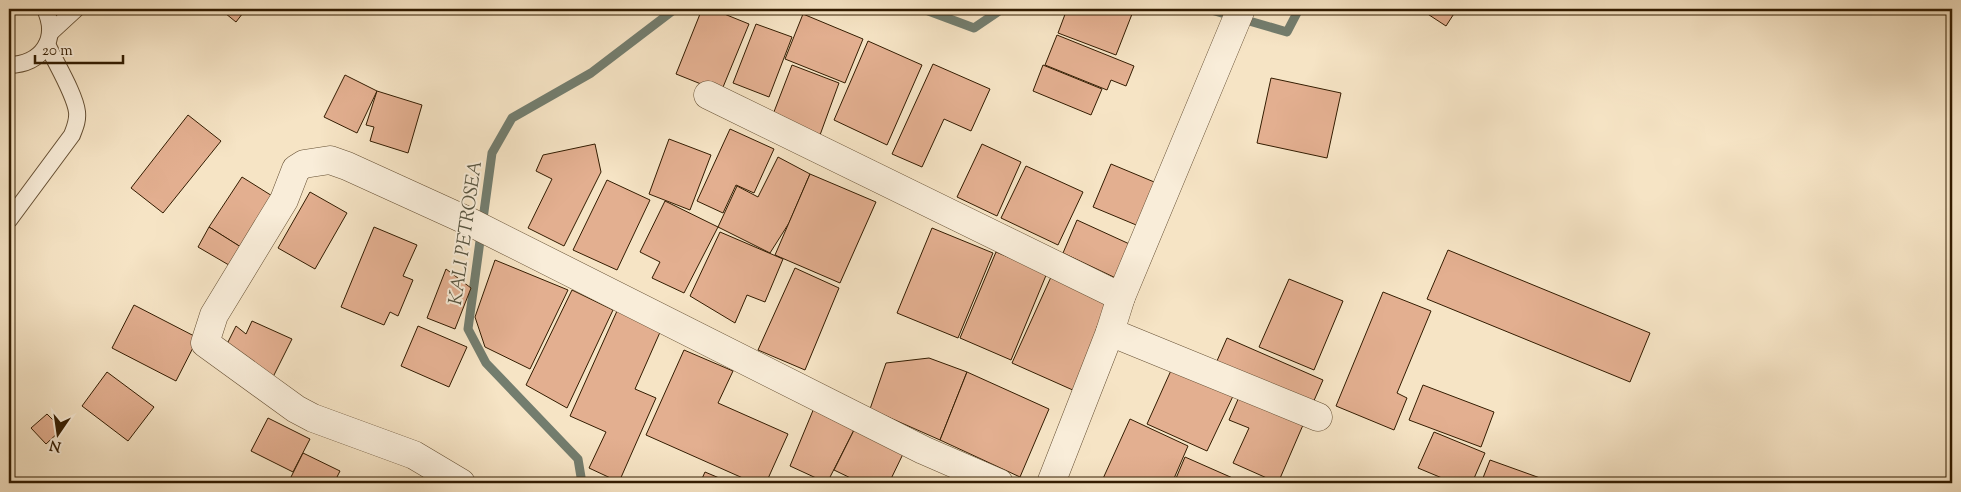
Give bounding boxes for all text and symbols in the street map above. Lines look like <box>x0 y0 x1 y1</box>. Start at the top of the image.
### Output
scale bar <box>35 32 122 64</box>
text: 20 m <box>42 41 73 62</box>
water label: KALI PETROSEA <box>443 159 490 307</box>
north arrow <box>32 410 82 460</box>
text: N <box>48 434 63 456</box>

